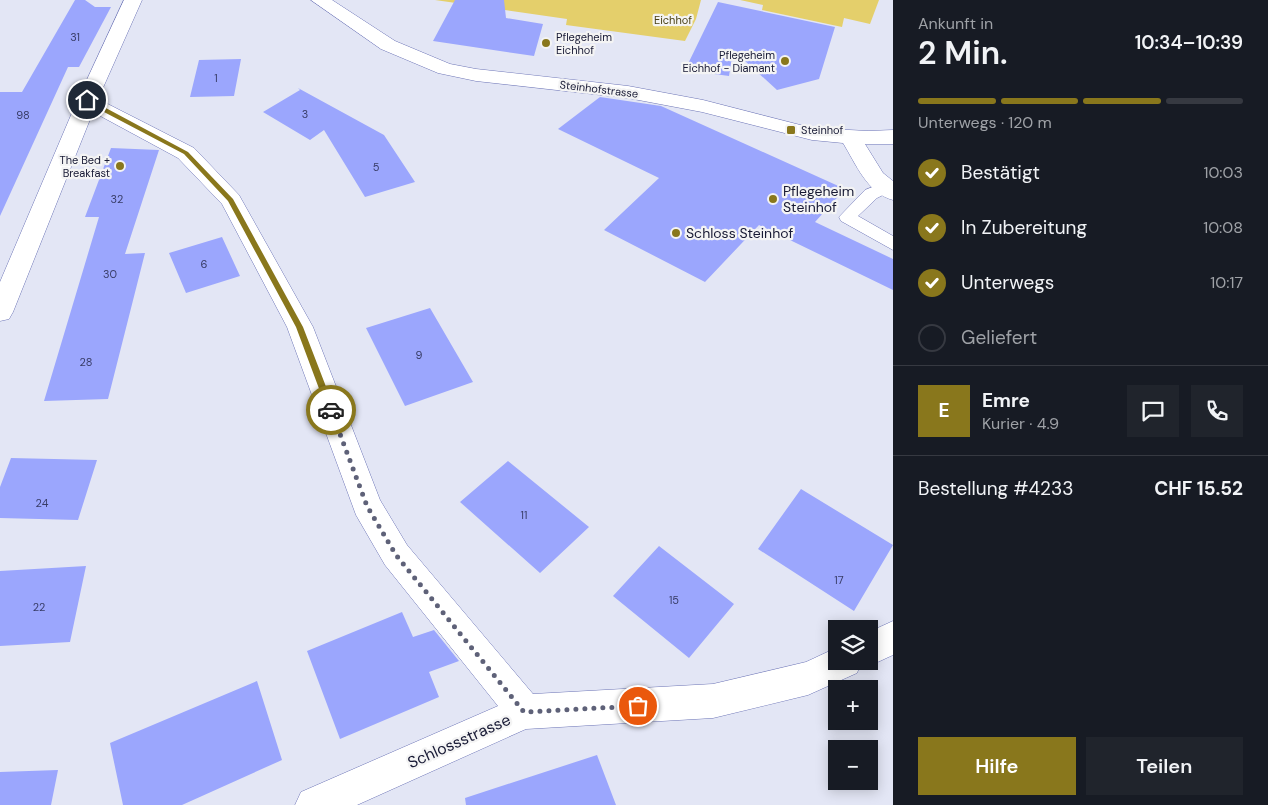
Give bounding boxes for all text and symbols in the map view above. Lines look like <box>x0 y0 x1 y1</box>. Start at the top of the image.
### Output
park label: Eichhof <box>654 13 692 27</box>
text: Ankunft in <box>918 13 993 34</box>
house number: 31 <box>70 30 80 44</box>
place label: Pflegeheim Eichhof <box>556 30 612 57</box>
text: 10:34–10:39 <box>1135 30 1243 55</box>
text: 2 Min. <box>918 32 1008 74</box>
marker: Pflegeheim Eichhof <box>540 37 552 49</box>
place label: Pflegeheim Eichhof - Diamant <box>683 48 775 75</box>
marker: Pflegeheim Eichhof - Diamant <box>779 55 791 67</box>
house number: 1 <box>214 71 218 85</box>
street label: Steinhofstrasse <box>559 77 639 101</box>
pin <box>66 79 108 121</box>
icon: home <box>73 86 101 114</box>
house number: 3 <box>302 107 308 121</box>
house number: 98 <box>16 108 30 122</box>
text: Unterwegs · 120 m <box>918 112 1052 133</box>
place label: Steinhof <box>801 123 844 137</box>
marker: Steinhof <box>785 124 797 136</box>
place label: The Bed + Breakfast <box>60 153 110 180</box>
icon: check <box>918 159 946 187</box>
marker: The Bed + Breakfast <box>114 160 126 172</box>
house number: 5 <box>373 160 380 174</box>
text: Bestätigt <box>961 160 1040 185</box>
text: 10:03 <box>1203 162 1243 183</box>
place label: Pflegeheim Steinhof <box>783 182 854 216</box>
house number: 32 <box>111 192 123 206</box>
marker: Pflegeheim Steinhof <box>767 193 779 205</box>
icon: check <box>918 214 946 242</box>
text: In Zubereitung <box>961 215 1087 240</box>
text: 10:08 <box>1203 217 1243 238</box>
place label: Schloss Steinhof <box>686 224 793 242</box>
marker: Schloss Steinhof <box>670 227 682 239</box>
house number: 6 <box>201 257 208 271</box>
house number: 30 <box>103 267 117 281</box>
icon: check <box>918 269 946 297</box>
text: Unterwegs <box>961 270 1054 295</box>
text: 10:17 <box>1210 272 1243 293</box>
text: Geliefert <box>961 325 1037 350</box>
house number: 9 <box>416 348 423 362</box>
house number: 28 <box>80 355 92 369</box>
courier <box>306 385 356 435</box>
button: chat <box>1127 385 1179 437</box>
button: phone <box>1191 385 1243 437</box>
text: Emre <box>982 388 1030 413</box>
icon: car <box>317 396 345 424</box>
text: E <box>938 398 950 423</box>
text: Kurier · 4.9 <box>982 413 1059 434</box>
text: Bestellung #4233 <box>918 476 1073 501</box>
text: CHF 15.52 <box>1154 476 1243 501</box>
house number: 24 <box>36 496 49 510</box>
house number: 11 <box>521 508 527 522</box>
house number: 17 <box>834 573 844 587</box>
house number: 15 <box>669 593 679 607</box>
house number: 22 <box>33 600 45 614</box>
map controls <box>828 620 878 790</box>
button: layers <box>828 620 878 670</box>
button: + <box>828 680 878 730</box>
pin <box>617 685 659 727</box>
icon: bag <box>624 692 652 720</box>
street label: Schlossstrasse <box>404 709 514 773</box>
button: Hilfe <box>918 737 1076 795</box>
button: Teilen <box>1086 737 1243 795</box>
button: − <box>828 740 878 790</box>

